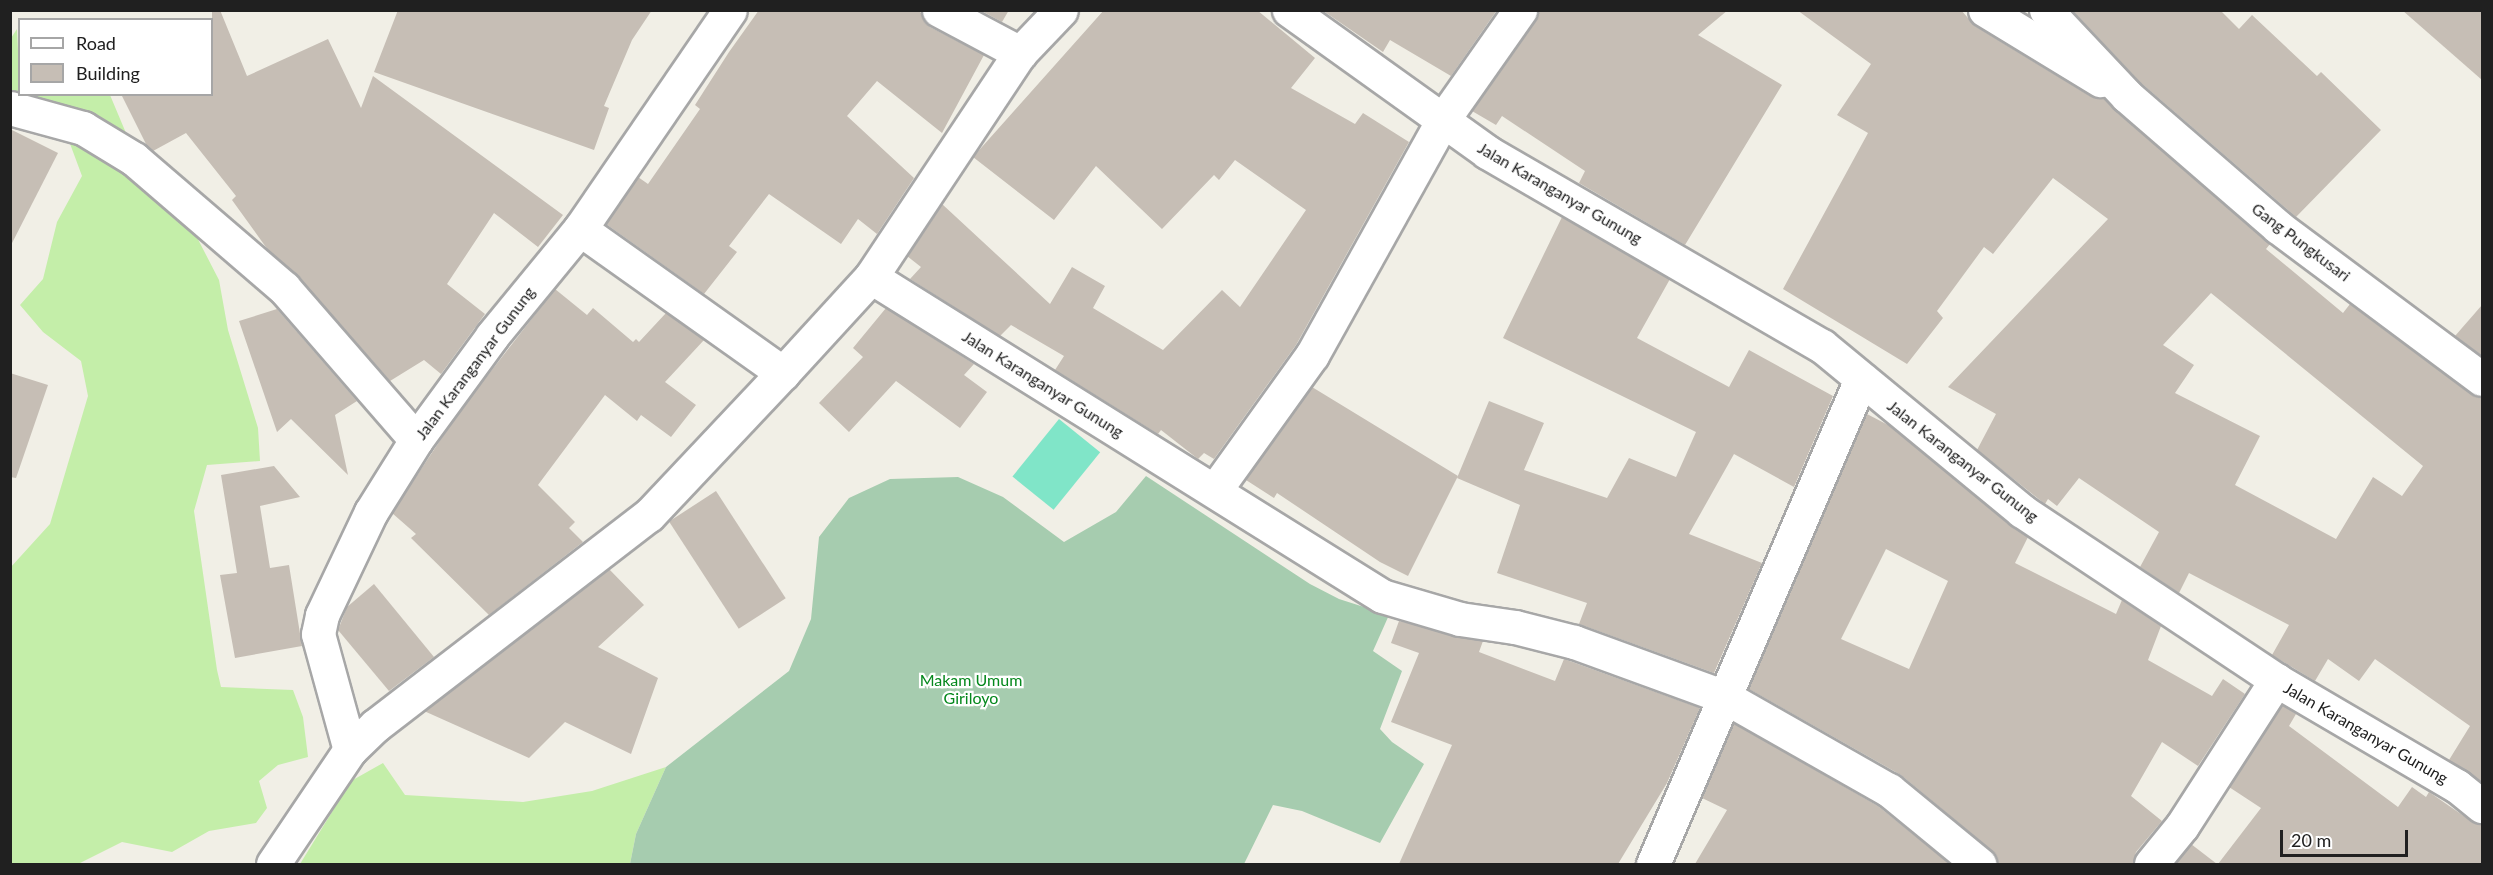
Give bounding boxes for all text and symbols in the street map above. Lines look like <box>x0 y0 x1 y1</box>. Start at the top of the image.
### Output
legend <box>18 18 213 96</box>
text: Road <box>76 32 116 54</box>
text: Building <box>76 62 140 84</box>
street label: Jalan Karanganyar Gunung <box>1474 138 1646 248</box>
street label: Gang Pungkusari <box>2248 199 2354 285</box>
street label: Jalan Karanganyar Gunung <box>411 283 539 443</box>
street label: Jalan Karanganyar Gunung <box>959 326 1127 442</box>
street label: Jalan Karanganyar Gunung <box>1884 396 2042 526</box>
park label: Makam Umum Giriloyo <box>920 670 1022 708</box>
street label: Jalan Karanganyar Gunung <box>2280 678 2452 788</box>
scale bar <box>2283 818 2410 856</box>
text: 20 m <box>2291 829 2331 851</box>

